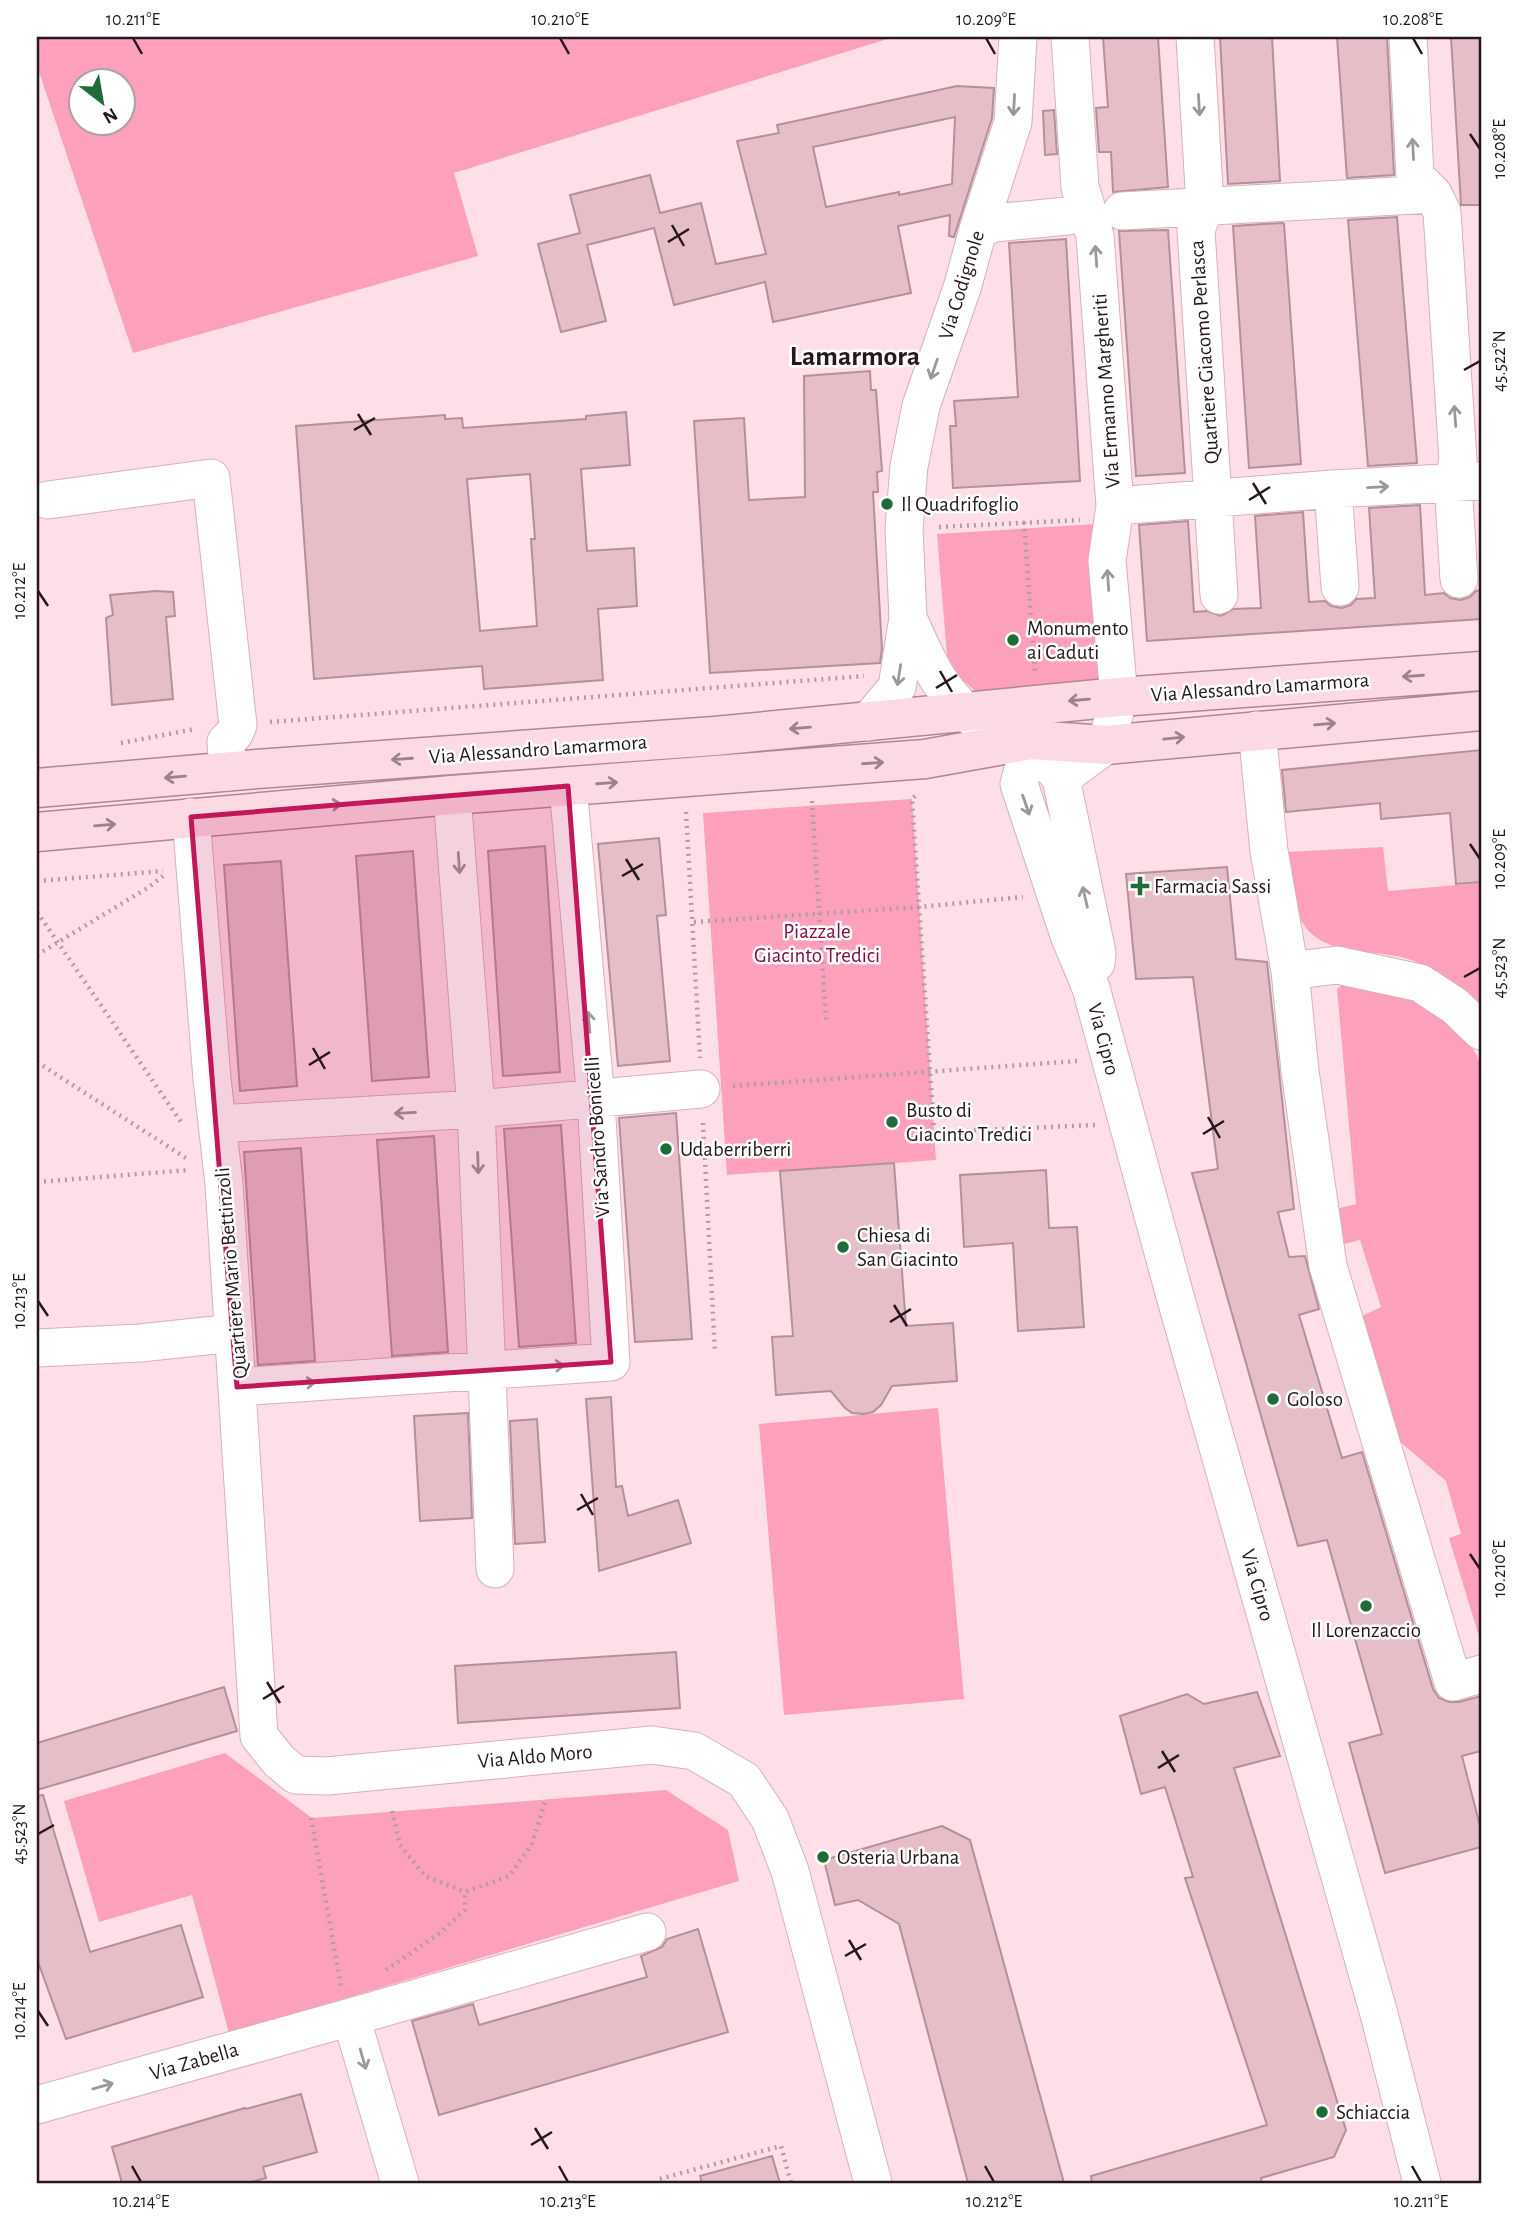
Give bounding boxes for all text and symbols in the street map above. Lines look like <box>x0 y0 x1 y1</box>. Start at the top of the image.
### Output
text: 10.211°E <box>106 11 160 29</box>
text: 10.210°E <box>531 11 589 29</box>
text: 10.209°E <box>956 11 1016 29</box>
text: 10.208°E <box>1383 11 1443 29</box>
north arrow <box>66 66 136 136</box>
one-way arrow <box>1008 93 1021 116</box>
one-way arrow <box>1193 93 1206 116</box>
text: N <box>99 104 121 127</box>
text: 10.208°E <box>1491 119 1509 179</box>
one-way arrow <box>1407 138 1420 161</box>
street label: Via Codignole <box>935 228 988 342</box>
street label: Quartiere Giacomo Perlasca <box>1186 239 1223 465</box>
one-way arrow <box>1090 245 1103 268</box>
street label: Via Ermanno Margheriti <box>1089 293 1124 489</box>
text: 45.522°N <box>1491 330 1509 392</box>
district label: Lamarmora <box>790 343 920 371</box>
one-way arrow <box>927 357 939 379</box>
one-way arrow <box>1448 405 1461 427</box>
one-way arrow <box>1367 480 1389 493</box>
place label: Il Quadrifoglio <box>901 494 1019 515</box>
marker: Il Quadrifoglio <box>879 496 895 512</box>
text: 10.212°E <box>11 563 29 619</box>
one-way arrow <box>1102 569 1115 592</box>
place label: Monumento ai Caduti <box>1027 618 1129 663</box>
marker: Monumento ai Caduti <box>1005 632 1021 648</box>
one-way arrow <box>892 663 905 686</box>
street label: Via Alessandro Lamarmora <box>1150 669 1370 706</box>
one-way arrow <box>1402 670 1425 683</box>
one-way arrow <box>1068 694 1091 707</box>
one-way arrow <box>1313 717 1335 730</box>
one-way arrow <box>789 722 812 735</box>
street label: Via Alessandro Lamarmora <box>428 731 648 768</box>
one-way arrow <box>1163 732 1185 745</box>
one-way arrow <box>391 753 414 766</box>
one-way arrow <box>862 756 884 769</box>
one-way arrow <box>165 771 187 784</box>
one-way arrow <box>595 776 618 789</box>
one-way arrow <box>1021 794 1033 816</box>
one-way arrow <box>320 798 342 811</box>
one-way arrow <box>93 818 116 831</box>
text: 10.209°E <box>1491 829 1509 889</box>
one-way arrow <box>452 851 465 874</box>
place label: Farmacia Sassi <box>1154 876 1271 897</box>
marker: Farmacia Sassi <box>1132 878 1148 894</box>
one-way arrow <box>1078 886 1091 909</box>
park label: Piazzale Giacinto Tredici <box>754 921 880 966</box>
text: 45.523°N <box>1491 937 1509 999</box>
street label: Via Cipro <box>1084 1001 1123 1077</box>
one-way arrow <box>582 1011 595 1034</box>
street label: Via Sandro Bonicelli <box>581 1056 614 1218</box>
place label: Busto di Giacinto Tredici <box>906 1100 1032 1145</box>
one-way arrow <box>394 1107 417 1120</box>
marker: Busto di Giacinto Tredici <box>884 1114 900 1130</box>
place label: Udaberriberri <box>680 1139 791 1160</box>
marker: Udaberriberri <box>658 1141 674 1157</box>
one-way arrow <box>471 1152 485 1175</box>
street label: Quartiere Mario Bettinzoli <box>212 1166 251 1380</box>
place label: Chiesa di San Giacinto <box>857 1225 958 1270</box>
marker: Chiesa di San Giacinto <box>835 1239 851 1255</box>
text: 10.213°E <box>11 1273 29 1329</box>
one-way arrow <box>542 1359 564 1372</box>
one-way arrow <box>294 1376 317 1389</box>
place label: Goloso <box>1287 1389 1343 1410</box>
marker: Goloso <box>1265 1391 1281 1407</box>
text: 10.210°E <box>1491 1540 1509 1598</box>
street label: Via Cipro <box>1237 1547 1278 1623</box>
marker: Il Lorenzaccio <box>1358 1598 1374 1614</box>
place label: Il Lorenzaccio <box>1311 1620 1421 1641</box>
street label: Via Aldo Moro <box>477 1741 593 1772</box>
text: 45.523°N <box>11 1803 29 1865</box>
place label: Osteria Urbana <box>837 1847 960 1868</box>
marker: Osteria Urbana <box>815 1849 831 1865</box>
text: 10.214°E <box>11 1982 29 2039</box>
street label: Via Zabella <box>147 2039 241 2084</box>
one-way arrow <box>358 2047 371 2069</box>
one-way arrow <box>91 2079 113 2092</box>
place label: Schiaccia <box>1336 2102 1411 2123</box>
marker: Schiaccia <box>1314 2104 1330 2120</box>
text: 10.214°E <box>113 2193 170 2211</box>
text: 10.213°E <box>540 2193 596 2211</box>
text: 10.212°E <box>966 2193 1022 2211</box>
text: 10.211°E <box>1394 2193 1448 2211</box>

